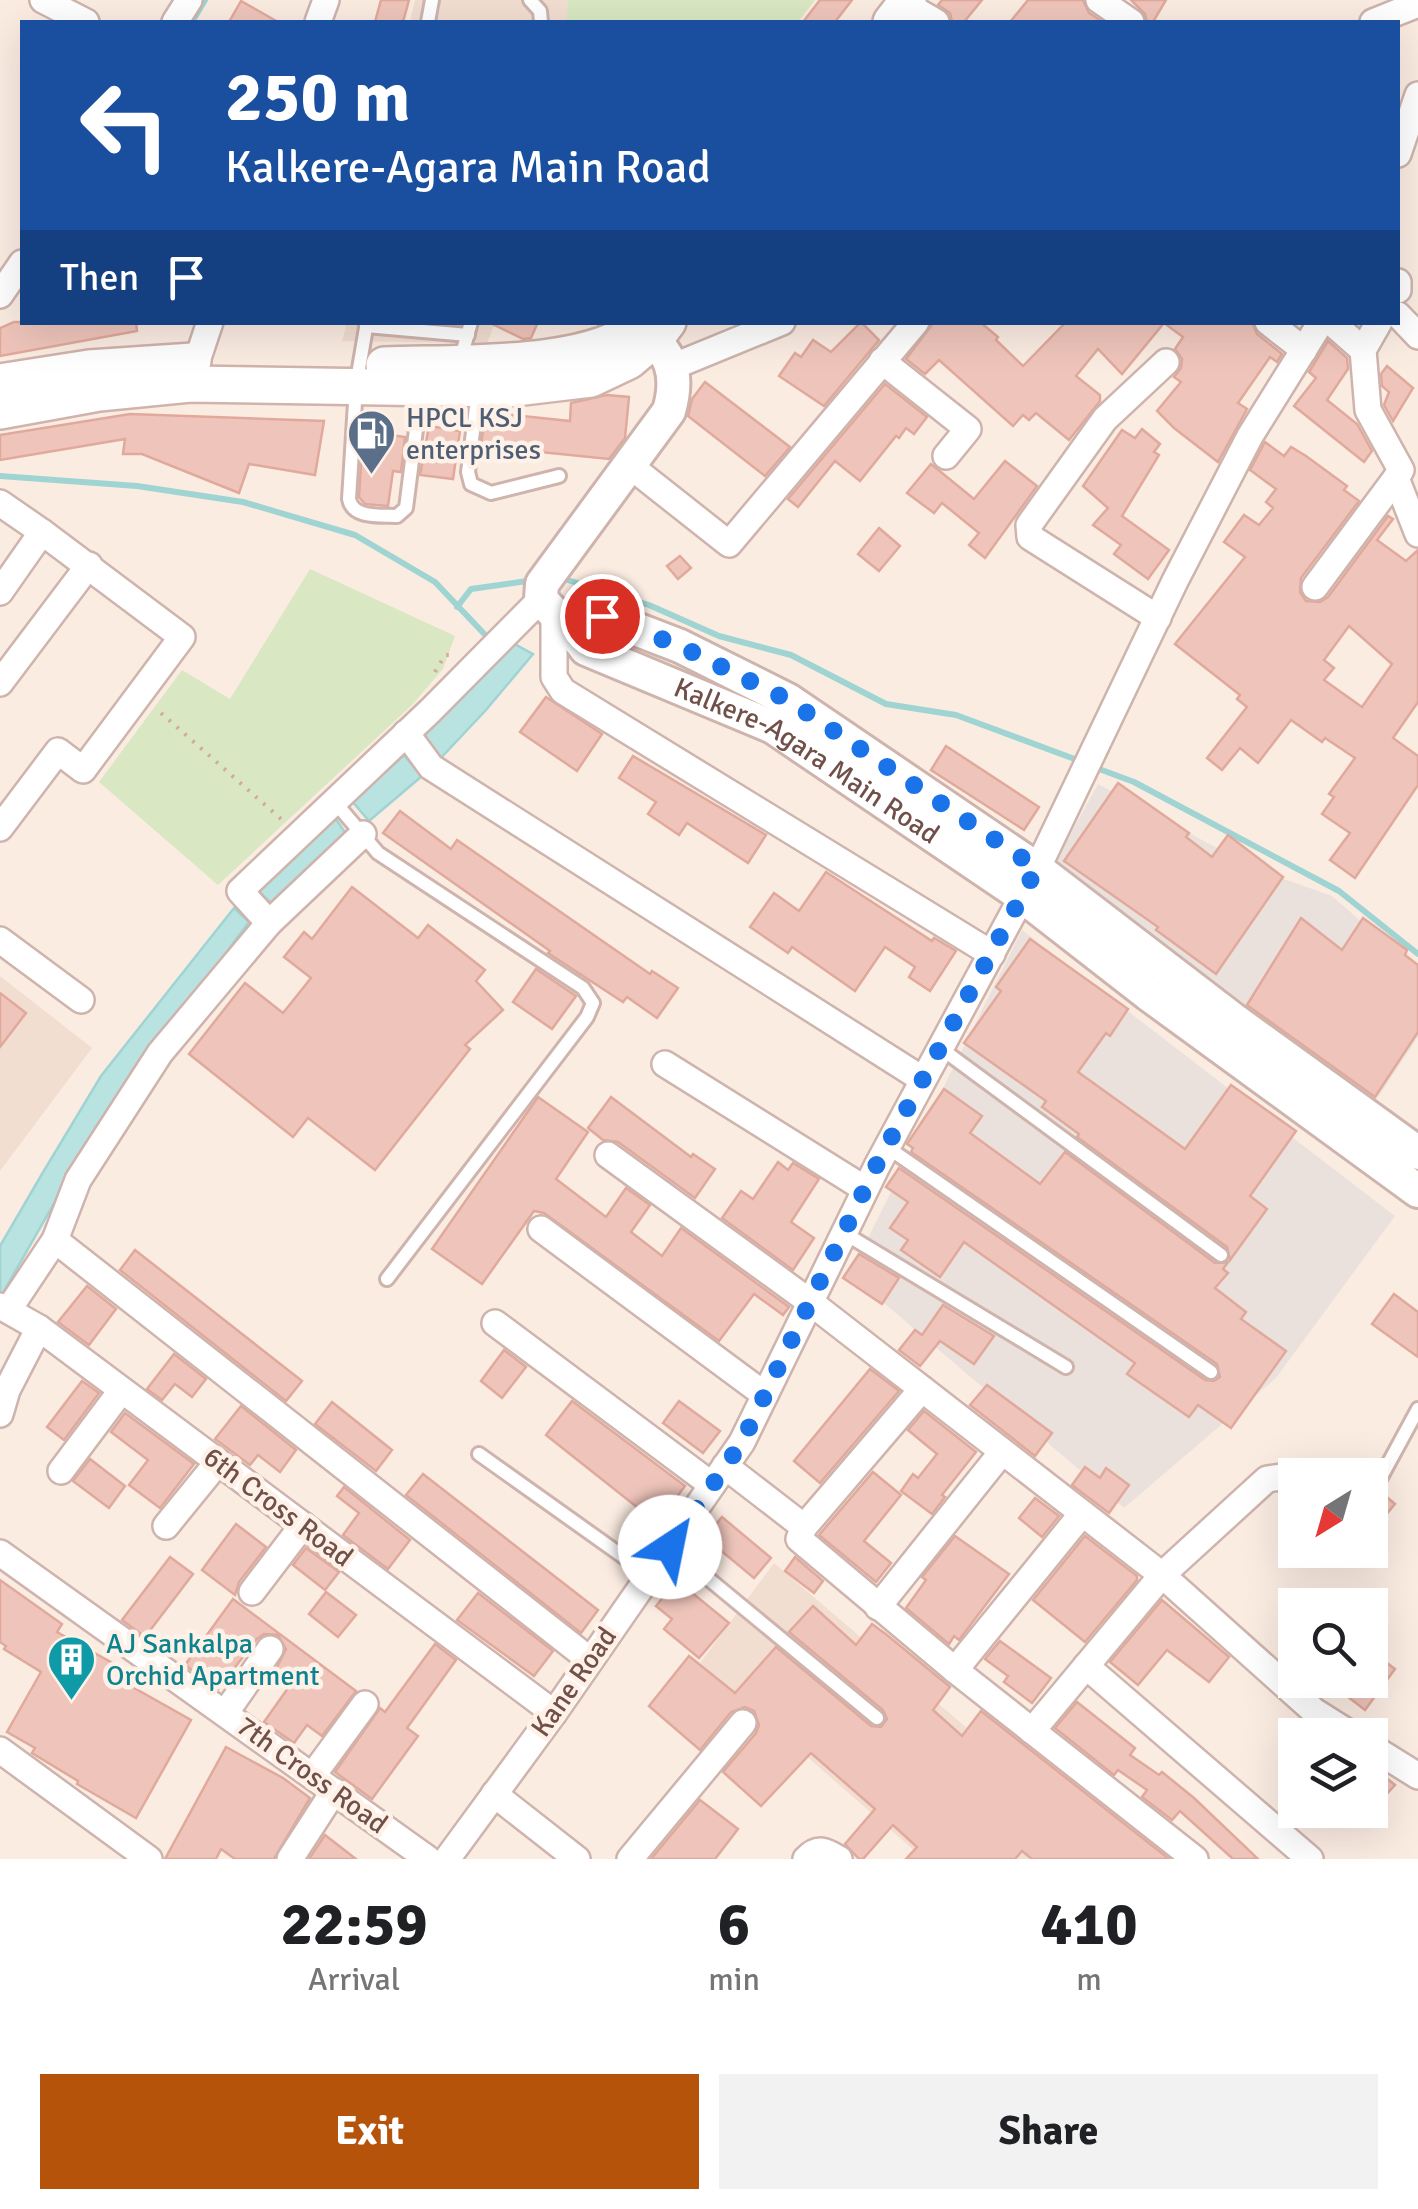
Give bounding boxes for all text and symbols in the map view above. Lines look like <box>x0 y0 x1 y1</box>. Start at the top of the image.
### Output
text: 250 m <box>225 54 410 140</box>
icon: left <box>60 60 190 190</box>
text: Kalkere-Agara Main Road <box>225 140 711 195</box>
icon: arrive <box>159 250 214 305</box>
text: Then <box>60 254 139 301</box>
place label: HPCL KSJ enterprises <box>406 401 541 467</box>
fuel station icon: HPCL KSJ enterprises <box>345 408 397 476</box>
pin <box>560 574 645 659</box>
icon: arrive <box>575 589 630 644</box>
street label: Kalkere-Agara Main Road <box>669 671 946 851</box>
street label: 6th Cross Road <box>197 1440 359 1574</box>
north arrow <box>1278 1458 1388 1568</box>
map controls <box>1278 1458 1388 1828</box>
position arrow <box>618 1495 722 1599</box>
button: search <box>1278 1588 1388 1698</box>
street label: Kane Road <box>524 1621 624 1743</box>
place label: AJ Sankalpa Orchid Apartment <box>106 1627 320 1693</box>
building icon: AJ Sankalpa Orchid Apartment <box>45 1634 97 1702</box>
street label: 7th Cross Road <box>230 1709 394 1841</box>
button: layers <box>1278 1718 1388 1828</box>
text: 22:59 <box>280 1888 428 1962</box>
text: 6 <box>718 1888 750 1962</box>
text: 410 <box>1040 1888 1138 1962</box>
text: Arrival <box>308 1960 400 1999</box>
text: min <box>708 1960 760 1999</box>
text: m <box>1076 1960 1102 1999</box>
button: Exit <box>40 2074 699 2189</box>
button: Share <box>719 2074 1378 2189</box>

